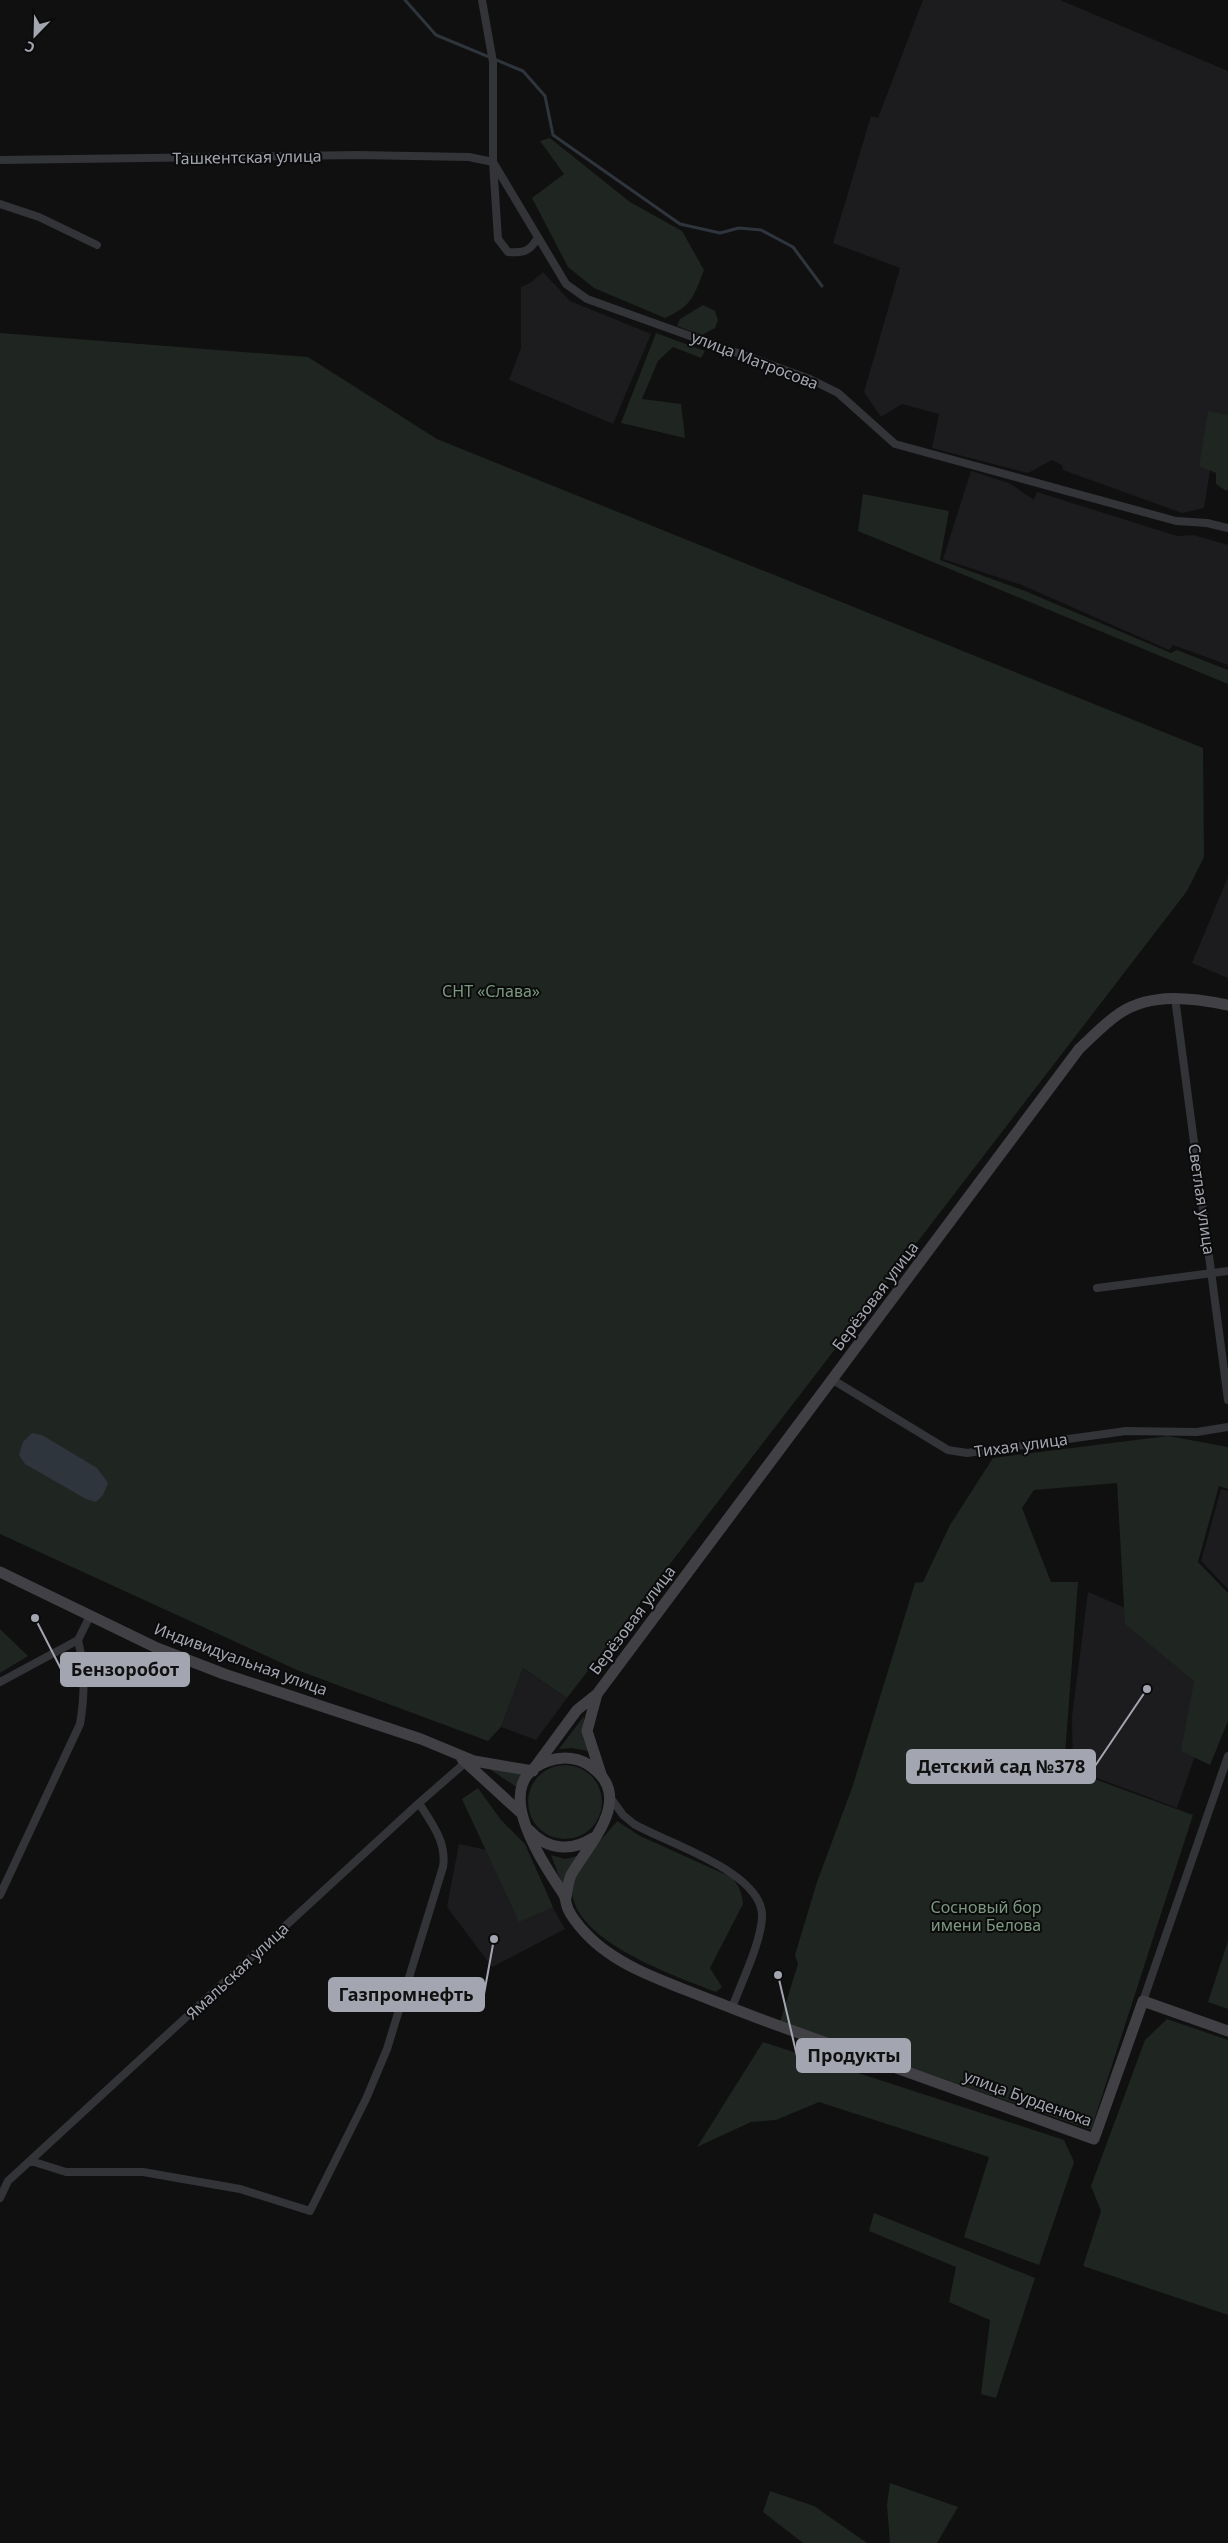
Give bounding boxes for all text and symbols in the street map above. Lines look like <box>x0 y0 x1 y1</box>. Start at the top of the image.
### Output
north arrow <box>10 10 60 60</box>
text: С <box>22 37 38 58</box>
street label: Ташкентская улица <box>172 145 322 169</box>
street label: улица Матросова <box>688 326 822 394</box>
park label: СНТ «Слава» <box>442 980 540 1002</box>
street label: Светлая улица <box>1183 1142 1221 1256</box>
street label: Берёзовая улица <box>827 1237 923 1355</box>
street label: Тихая улица <box>973 1428 1069 1462</box>
street label: Берёзовая улица <box>584 1561 680 1679</box>
street label: Индивидуальная улица <box>151 1617 331 1701</box>
callout: Бензоробот <box>61 1653 189 1686</box>
text: Бензоробот <box>71 1657 179 1681</box>
callout: Детский сад №378 <box>907 1750 1095 1783</box>
text: Детский сад №378 <box>917 1754 1085 1778</box>
park label: Сосновый бор имени Белова <box>930 1896 1042 1936</box>
street label: Ямальская улица <box>181 1918 293 2024</box>
callout: Газпромнефть <box>329 1978 484 2011</box>
text: Газпромнефть <box>338 1982 474 2006</box>
callout: Продукты <box>797 2039 910 2072</box>
text: Продукты <box>807 2043 901 2067</box>
street label: улица Бурденюка <box>961 2065 1095 2131</box>

